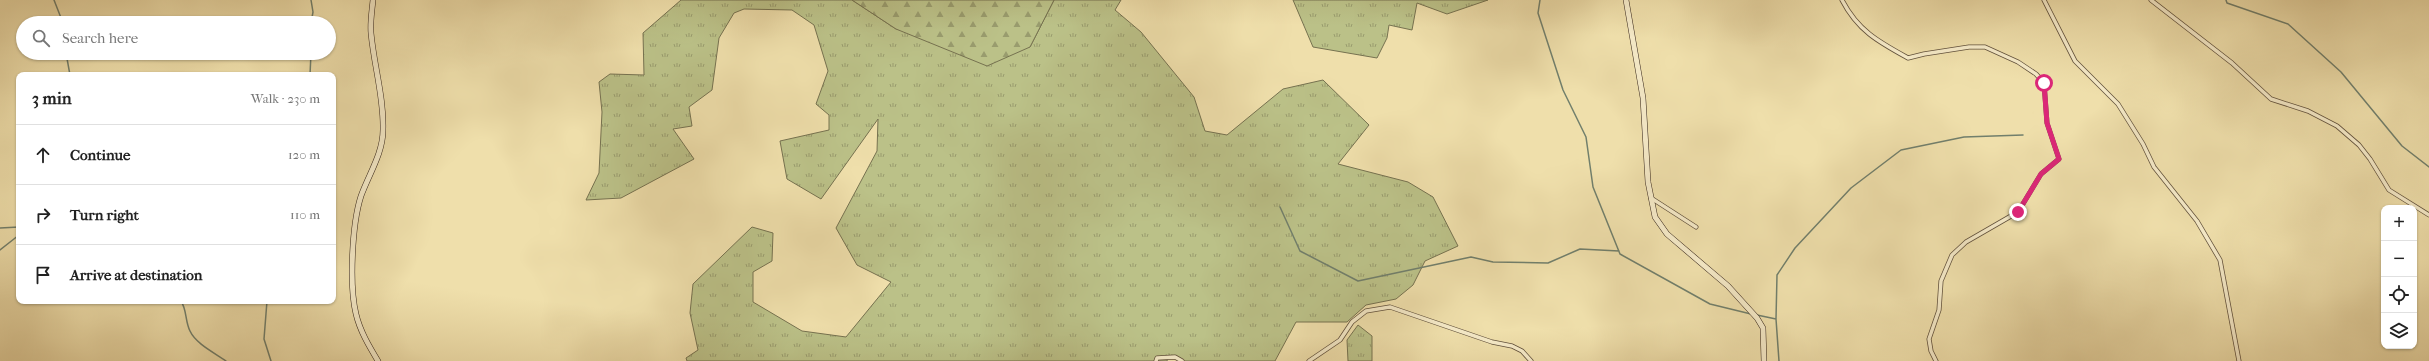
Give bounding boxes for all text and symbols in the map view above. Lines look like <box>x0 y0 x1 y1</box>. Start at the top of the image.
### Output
search box <box>16 16 336 60</box>
icon: search <box>30 27 52 49</box>
text: Search here <box>62 29 138 47</box>
route start <box>2035 74 2053 92</box>
text: 3 min <box>32 88 72 108</box>
text: Walk · 230 m <box>251 91 320 106</box>
icon: ahead <box>32 144 54 166</box>
text: Continue <box>70 146 130 164</box>
text: 120 m <box>288 147 320 162</box>
route end <box>2009 203 2027 221</box>
icon: right <box>32 204 54 226</box>
map controls <box>2381 205 2417 349</box>
button: + <box>2381 205 2417 241</box>
text: Turn right <box>70 206 139 224</box>
text: 110 m <box>290 207 320 222</box>
button: − <box>2381 241 2417 277</box>
icon: arrive <box>32 264 54 286</box>
text: Arrive at destination <box>70 266 202 284</box>
button: locate <box>2381 277 2417 313</box>
button: layers <box>2381 313 2417 349</box>

